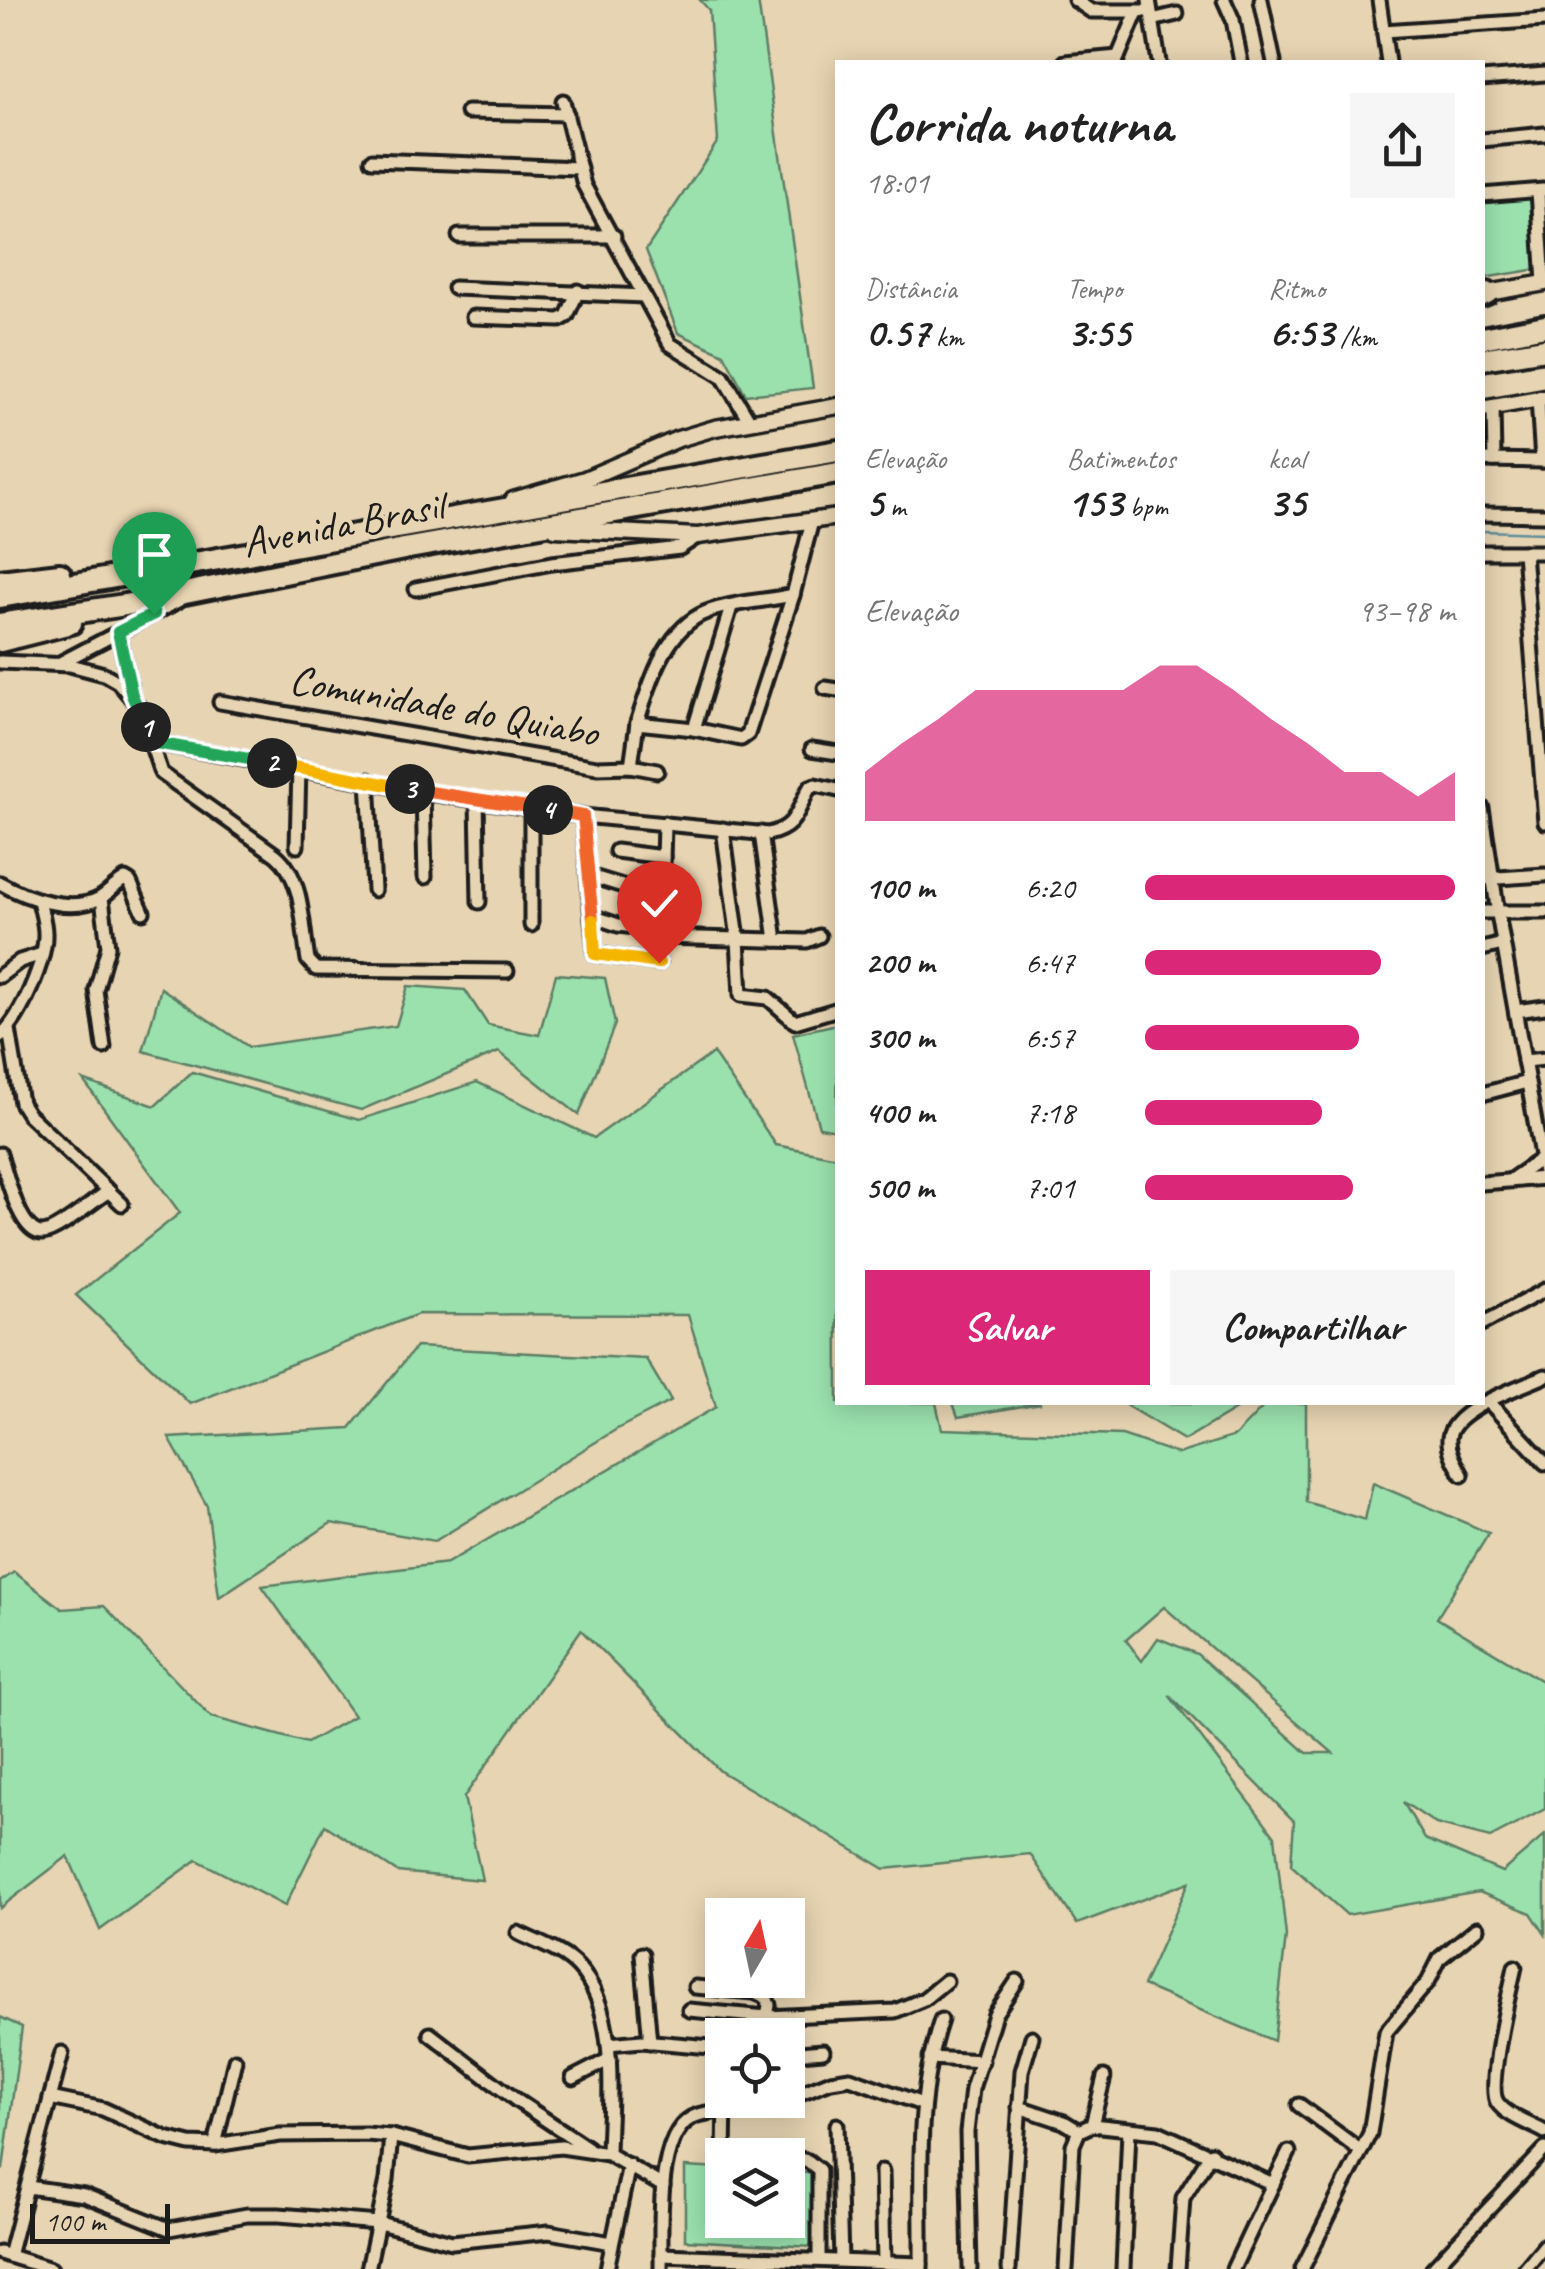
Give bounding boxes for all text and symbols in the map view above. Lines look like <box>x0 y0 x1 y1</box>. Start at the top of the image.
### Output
text: Corrida noturna <box>865 89 1172 159</box>
button: share <box>1350 93 1455 198</box>
text: 18:01 <box>865 162 929 203</box>
text: Distância <box>865 271 957 306</box>
text: Tempo <box>1067 271 1122 306</box>
text: Ritmo <box>1268 271 1325 306</box>
text: 0.57 <box>865 306 929 359</box>
text: 3:55 <box>1067 306 1130 359</box>
text: 6:53 <box>1268 306 1334 359</box>
text: km <box>929 319 963 354</box>
text: /km <box>1334 319 1377 354</box>
text: Elevação <box>865 441 946 476</box>
text: Batimentos <box>1067 441 1176 476</box>
text: kcal <box>1268 441 1305 476</box>
text: 5 <box>865 476 883 529</box>
text: 153 <box>1067 476 1123 529</box>
text: 35 <box>1268 476 1305 529</box>
street label: Avenida Brasil <box>238 477 455 569</box>
text: m <box>883 489 906 524</box>
text: bpm <box>1123 489 1168 524</box>
pin <box>112 512 197 615</box>
icon: arrive <box>127 527 182 582</box>
text: Elevação <box>865 590 958 631</box>
text: 93–98 m <box>1357 590 1455 631</box>
street label: Comunidade do Quiabo <box>286 653 604 760</box>
pin: 1 <box>121 702 171 752</box>
text: 1 <box>140 709 152 744</box>
pin: 2 <box>247 738 297 788</box>
text: 2 <box>266 745 278 780</box>
pin: 3 <box>385 764 435 814</box>
text: 3 <box>404 771 416 806</box>
pin: 4 <box>523 785 573 835</box>
text: 4 <box>542 792 554 827</box>
pin <box>617 861 702 964</box>
text: 100 m <box>865 867 934 908</box>
text: 6:20 <box>1025 867 1075 908</box>
icon: check <box>632 876 687 931</box>
text: 200 m <box>865 942 934 983</box>
text: 6:47 <box>1025 942 1075 983</box>
text: 300 m <box>865 1017 934 1058</box>
text: 6:57 <box>1025 1017 1075 1058</box>
text: 400 m <box>865 1092 934 1133</box>
text: 7:18 <box>1025 1092 1075 1133</box>
text: 500 m <box>865 1167 934 1208</box>
text: 7:01 <box>1025 1167 1075 1208</box>
button: Salvar <box>865 1270 1150 1385</box>
button: Compartilhar <box>1170 1270 1455 1385</box>
north arrow <box>705 1898 805 1998</box>
map controls <box>705 1898 805 2238</box>
button: locate <box>705 2018 805 2118</box>
button: layers <box>705 2138 805 2238</box>
scale bar <box>30 2199 170 2244</box>
text: 100 m <box>45 2204 105 2239</box>

